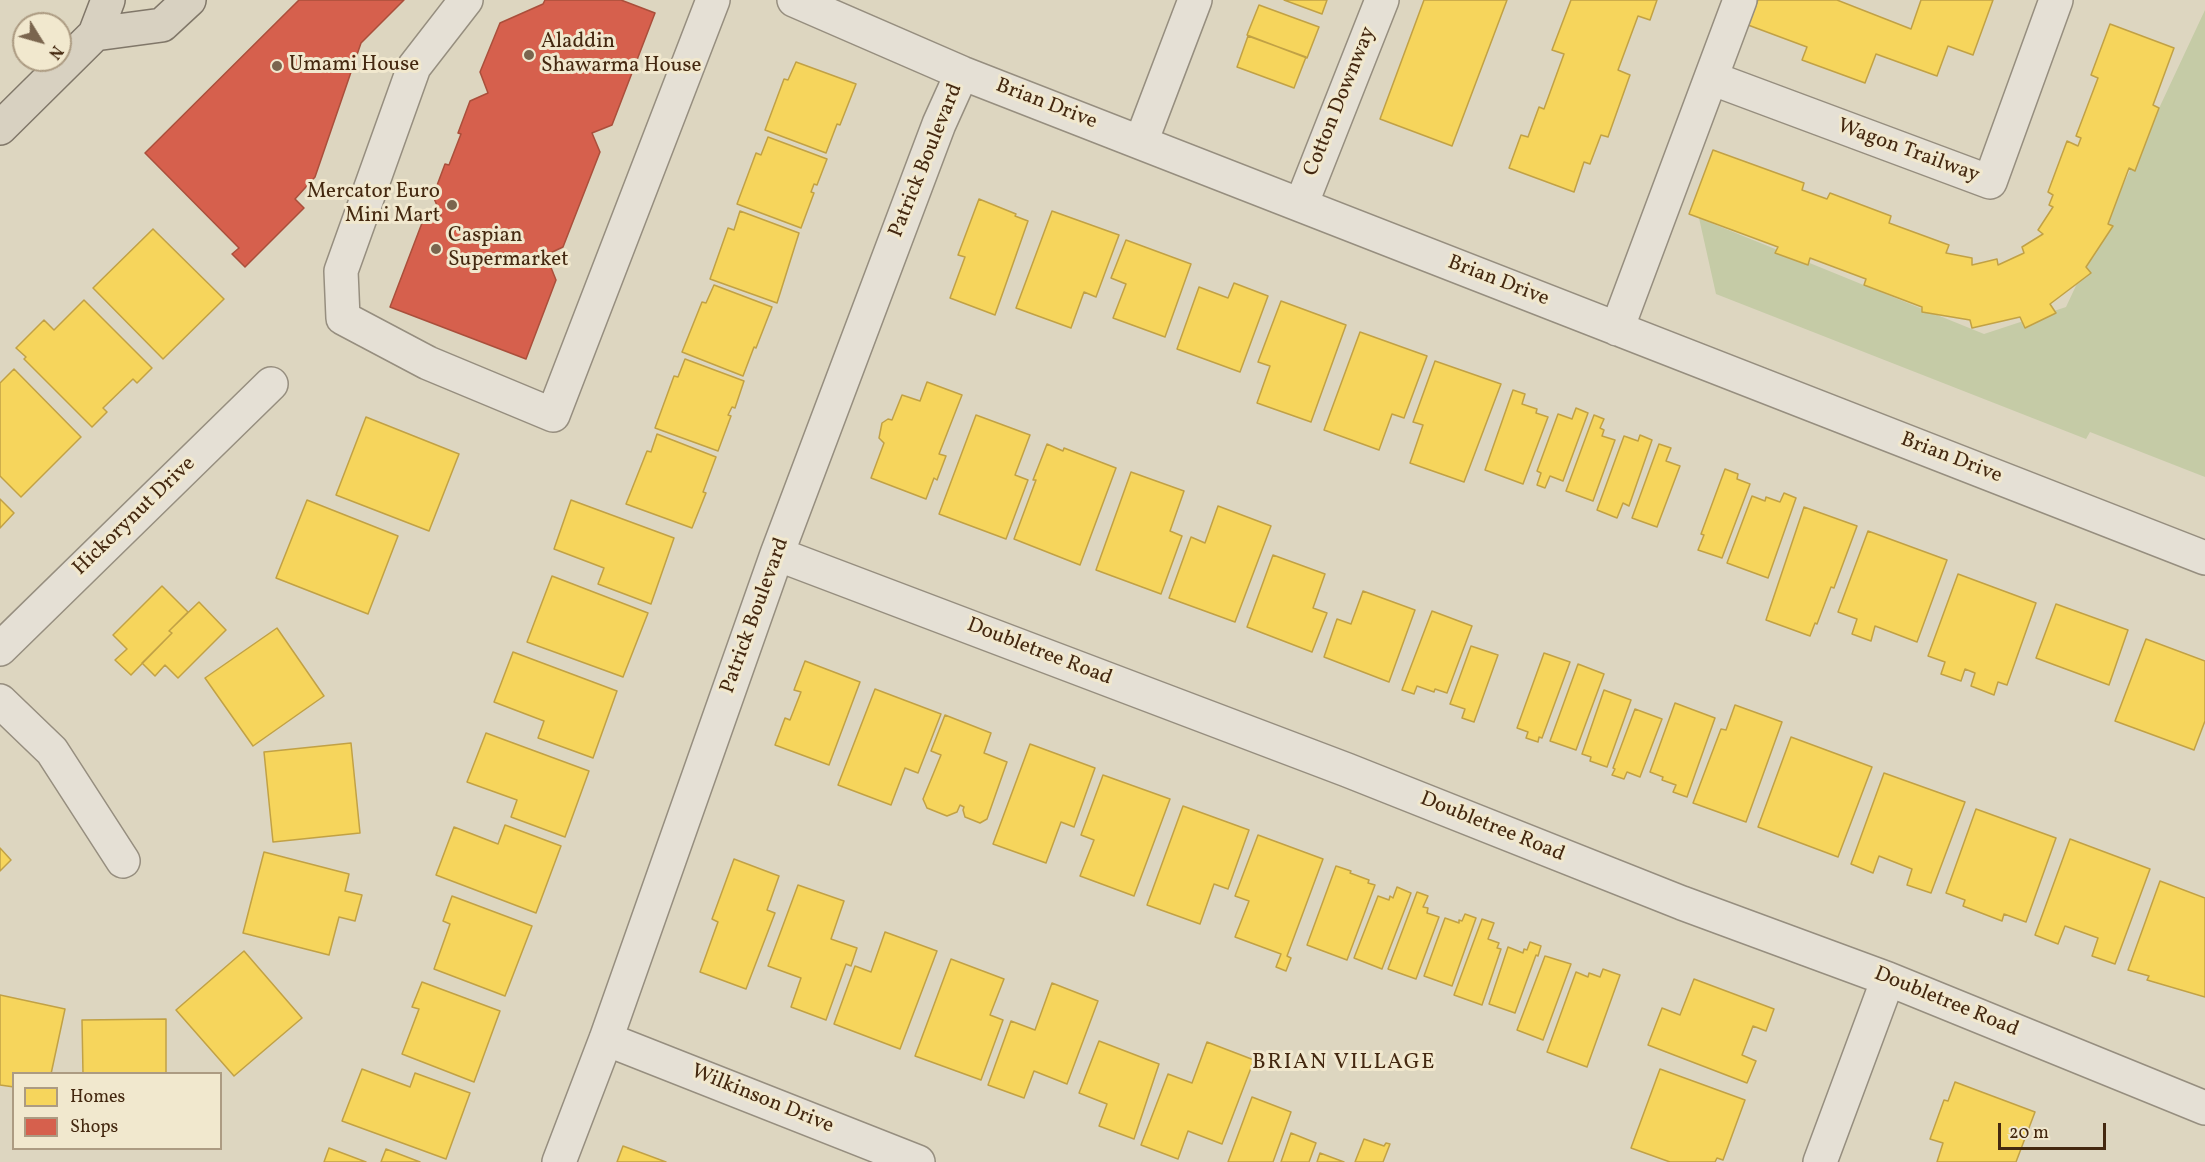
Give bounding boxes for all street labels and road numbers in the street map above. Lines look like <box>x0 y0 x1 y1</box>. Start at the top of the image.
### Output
street label: Cotton Downway <box>1300 24 1382 180</box>
street label: Brian Drive <box>992 74 1100 136</box>
street label: Patrick Boulevard <box>885 80 969 242</box>
street label: Wagon Trailway <box>1833 115 1983 189</box>
street label: Brian Drive <box>1444 251 1552 313</box>
street label: Brian Drive <box>1897 428 2005 490</box>
street label: Hickorynut Drive <box>68 452 202 582</box>
street label: Patrick Boulevard <box>716 535 796 697</box>
street label: Doubletree Road <box>963 614 1115 692</box>
street label: Doubletree Road <box>1416 788 1568 868</box>
street label: Doubletree Road <box>1870 963 2022 1043</box>
street label: Wilkinson Drive <box>687 1060 837 1140</box>

